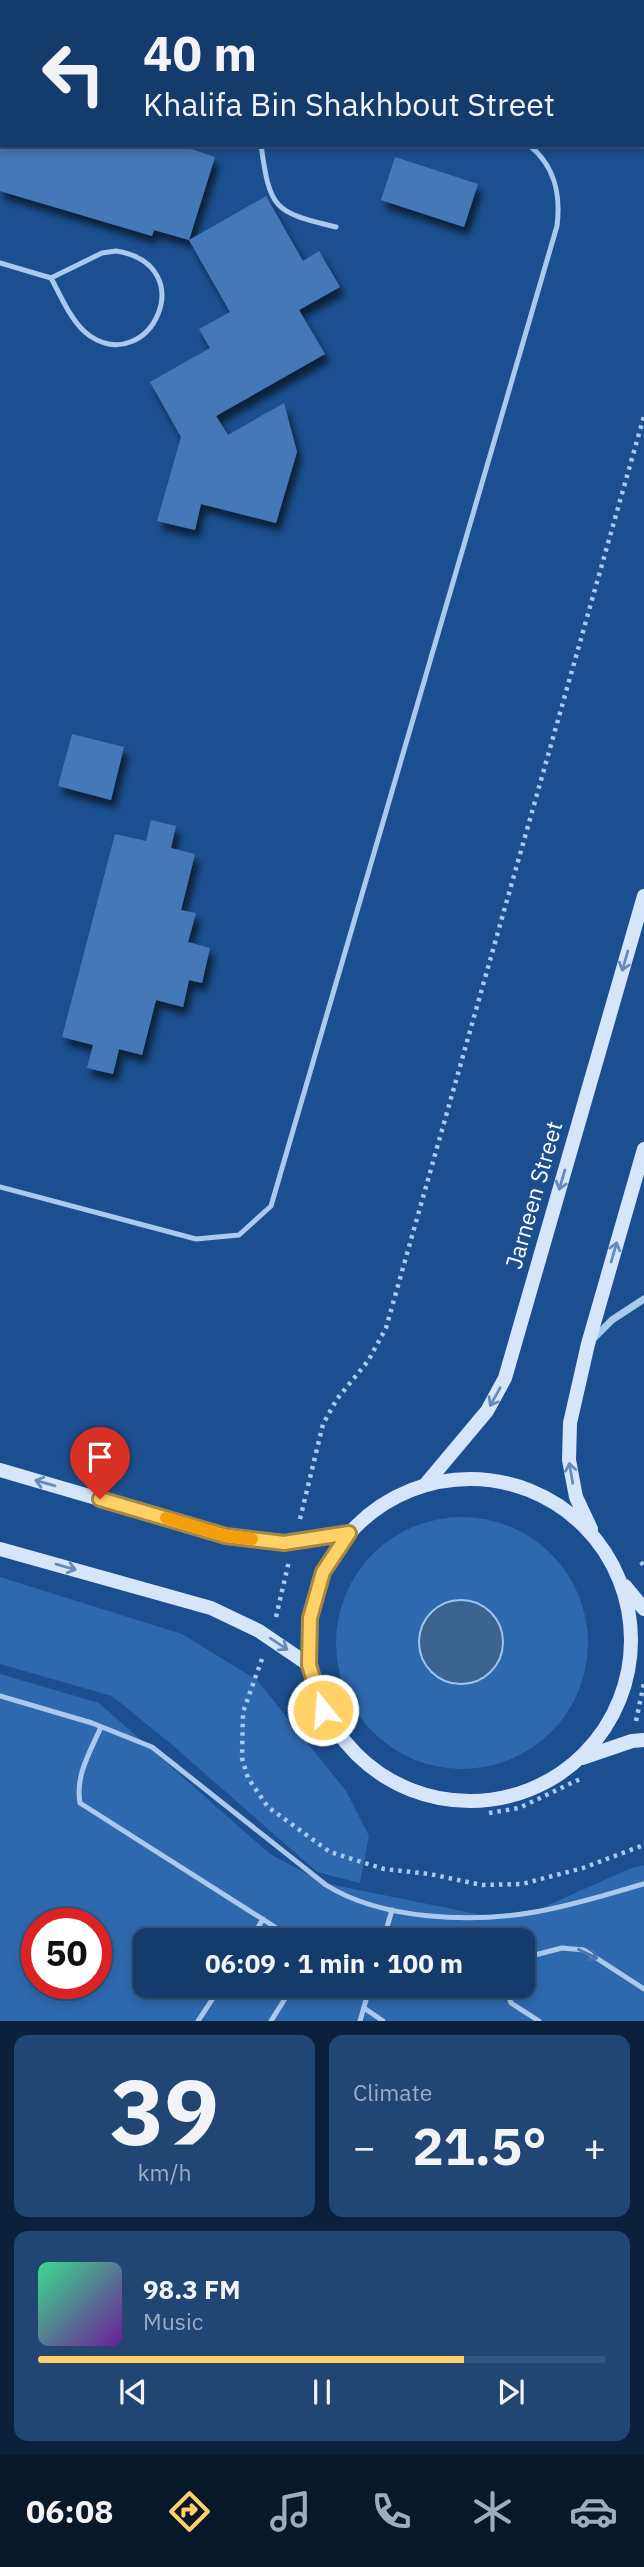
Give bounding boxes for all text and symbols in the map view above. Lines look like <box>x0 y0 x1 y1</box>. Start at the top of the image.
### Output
text: 40 m <box>143 21 257 84</box>
icon: left <box>28 28 119 119</box>
text: Khalifa Bin Shakhbout Street <box>143 83 555 125</box>
one-way arrow <box>618 949 631 972</box>
street label: Jarneen Street <box>498 1117 568 1272</box>
one-way arrow <box>555 1168 568 1191</box>
one-way arrow <box>609 1241 622 1263</box>
one-way arrow <box>488 1386 502 1406</box>
pin <box>70 1427 130 1499</box>
icon: arrive <box>81 1438 119 1476</box>
one-way arrow <box>564 1462 577 1485</box>
one-way arrow <box>34 1475 56 1488</box>
one-way arrow <box>55 1562 77 1575</box>
one-way arrow <box>268 1637 288 1651</box>
position arrow <box>286 1673 360 1747</box>
speed limit sign: 50 <box>21 1908 112 1999</box>
text: 06:09 · 1 min · 100 m <box>205 1946 463 1980</box>
one-way arrow <box>577 1948 598 1961</box>
text: 39 <box>110 2052 219 2170</box>
text: Climate <box>353 2077 432 2107</box>
text: 21.5° <box>412 2112 547 2179</box>
text: − <box>353 2122 376 2171</box>
text: + <box>583 2122 606 2171</box>
text: km/h <box>137 2157 192 2187</box>
text: 98.3 FM <box>143 2272 241 2306</box>
text: Music <box>143 2306 203 2336</box>
icon: previous <box>114 2373 152 2411</box>
icon: pause <box>303 2373 341 2411</box>
icon: next <box>492 2373 530 2411</box>
icon: directions <box>165 2487 214 2536</box>
icon: music <box>266 2487 315 2536</box>
icon: phone <box>367 2487 416 2536</box>
icon: climate <box>468 2487 517 2536</box>
icon: car <box>569 2487 618 2536</box>
text: 06:08 <box>26 2490 113 2532</box>

